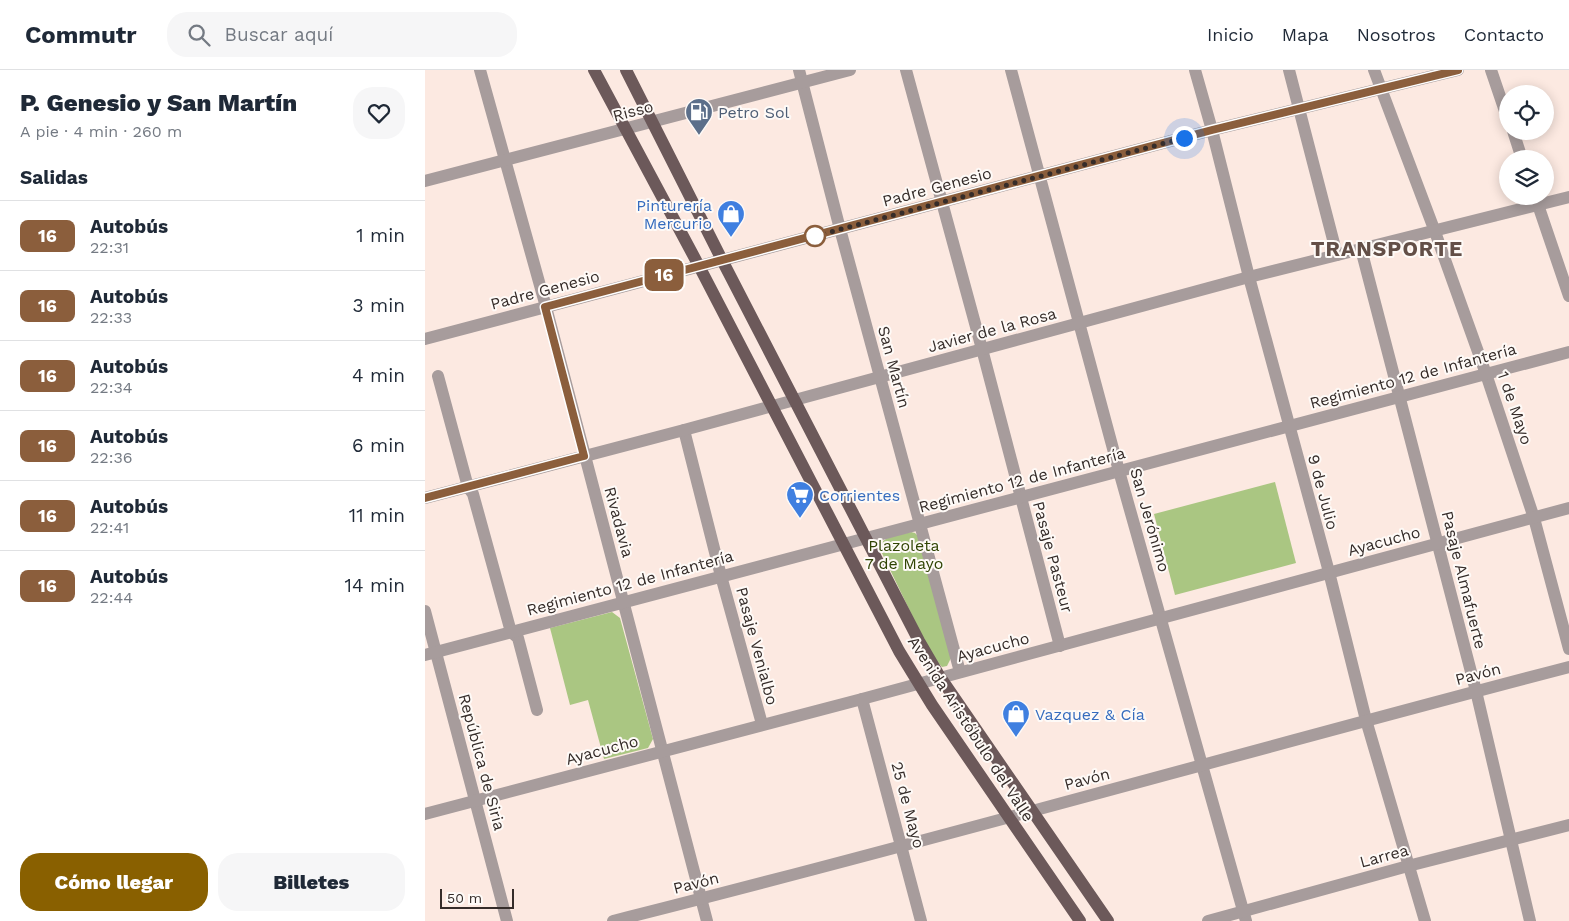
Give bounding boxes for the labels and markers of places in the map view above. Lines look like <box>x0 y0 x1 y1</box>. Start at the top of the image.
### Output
fuel station icon: Petro Sol <box>684 97 714 136</box>
place label: Petro Sol <box>718 103 789 122</box>
place label: Pinturería Mercurio <box>636 196 712 233</box>
shop icon: Pinturería Mercurio <box>716 199 746 238</box>
unlabelled marker <box>804 225 826 247</box>
supermarket icon: Corrientes <box>785 480 815 519</box>
place label: Corrientes <box>819 486 900 505</box>
shop icon: Vazquez & Cía <box>1001 699 1031 738</box>
place label: Vazquez & Cía <box>1035 705 1145 724</box>

